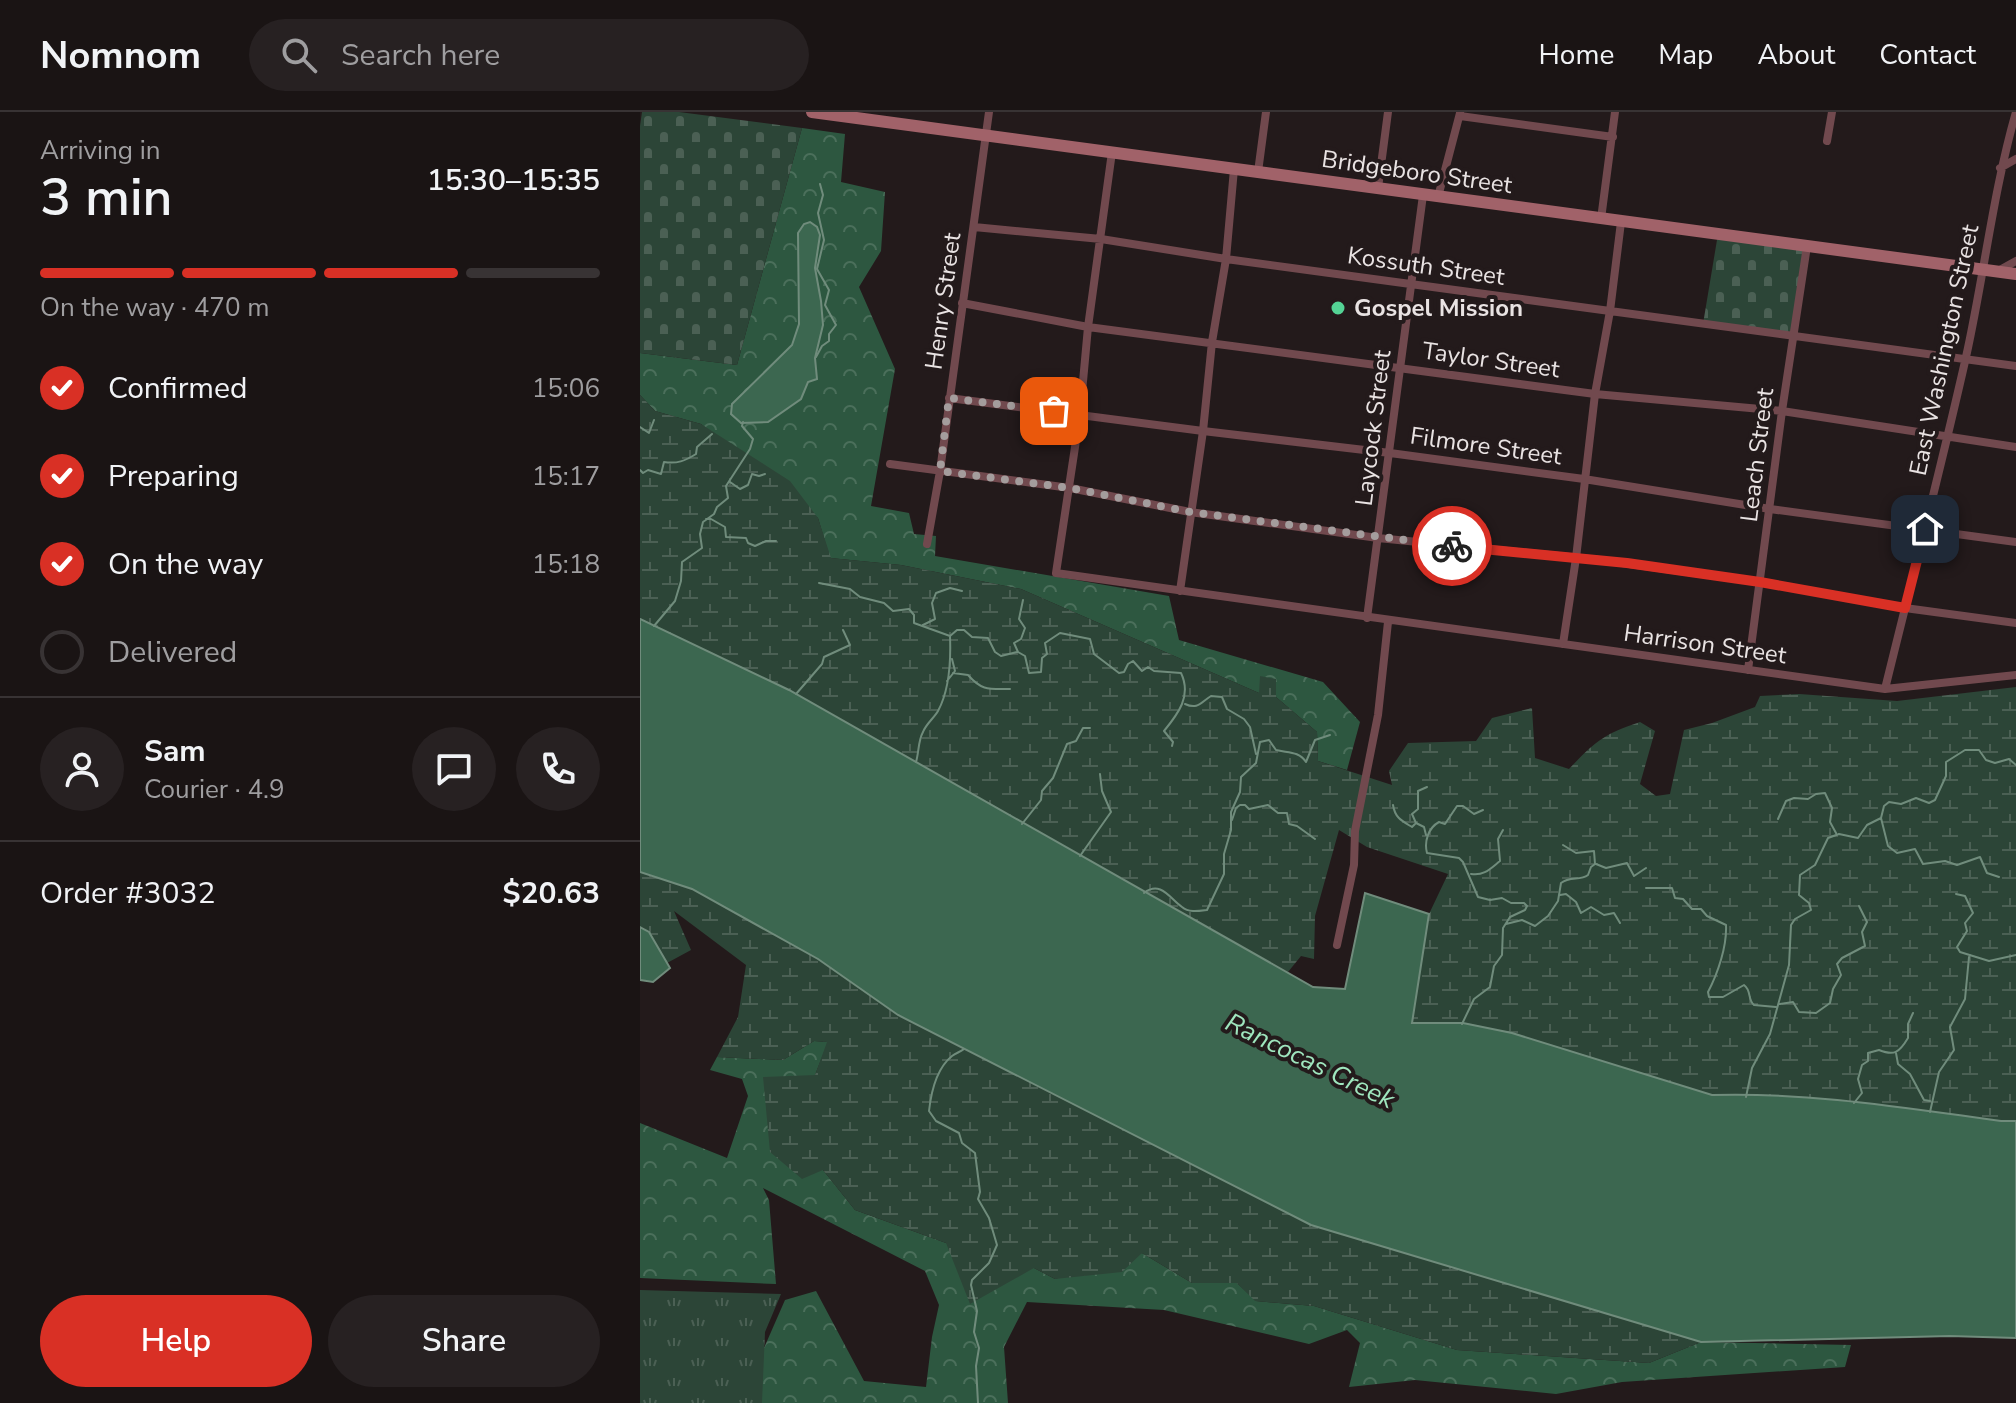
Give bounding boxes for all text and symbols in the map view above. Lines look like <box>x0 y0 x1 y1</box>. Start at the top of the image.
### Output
search box <box>249 19 809 91</box>
text: Nomnom <box>40 30 201 81</box>
icon: search <box>277 33 321 77</box>
text: Search here <box>341 35 500 76</box>
text: Home <box>1539 36 1614 74</box>
text: Map <box>1658 36 1713 74</box>
text: About <box>1757 36 1835 74</box>
text: Contact <box>1879 36 1976 74</box>
text: Arriving in <box>40 133 161 168</box>
street label: Bridgeboro Street <box>1320 143 1515 201</box>
text: 15:30–15:35 <box>427 160 600 201</box>
text: 3 min <box>40 162 173 233</box>
street label: East Washington Street <box>1902 221 1986 478</box>
street label: Henry Street <box>918 230 969 372</box>
street label: Kossuth Street <box>1345 239 1507 293</box>
text: On the way · 470 m <box>40 290 269 325</box>
place label: Gospel Mission <box>1354 292 1523 324</box>
marker: Gospel Mission <box>1329 299 1347 317</box>
street label: Taylor Street <box>1420 335 1562 386</box>
street label: Laycock Street <box>1348 348 1399 508</box>
icon: check <box>40 366 84 410</box>
text: Confirmed <box>108 368 248 409</box>
text: 15:06 <box>532 371 600 406</box>
pin <box>1020 377 1088 445</box>
street label: Leach Street <box>1733 386 1781 524</box>
icon: bag <box>1032 389 1076 433</box>
street label: Filmore Street <box>1408 420 1564 473</box>
icon: check <box>40 454 84 498</box>
text: Preparing <box>108 456 239 497</box>
text: 15:17 <box>532 459 600 494</box>
pin <box>1891 495 1959 563</box>
courier <box>1412 506 1492 586</box>
icon: home <box>1903 507 1947 551</box>
icon: bike <box>1430 524 1474 568</box>
icon: check <box>40 542 84 586</box>
text: On the way <box>108 544 263 585</box>
text: 15:18 <box>532 547 600 582</box>
street label: Harrison Street <box>1622 617 1789 671</box>
text: Delivered <box>108 632 237 673</box>
button: person <box>40 727 124 811</box>
button: chat <box>412 727 496 811</box>
button: phone <box>516 727 600 811</box>
text: Sam <box>144 731 206 772</box>
text: Courier · 4.9 <box>144 772 285 807</box>
text: Order #3032 <box>40 873 215 914</box>
text: $20.63 <box>503 873 600 914</box>
water label: Rancocas Creek <box>1219 1005 1401 1118</box>
button: Help <box>40 1295 312 1387</box>
button: Share <box>328 1295 600 1387</box>

